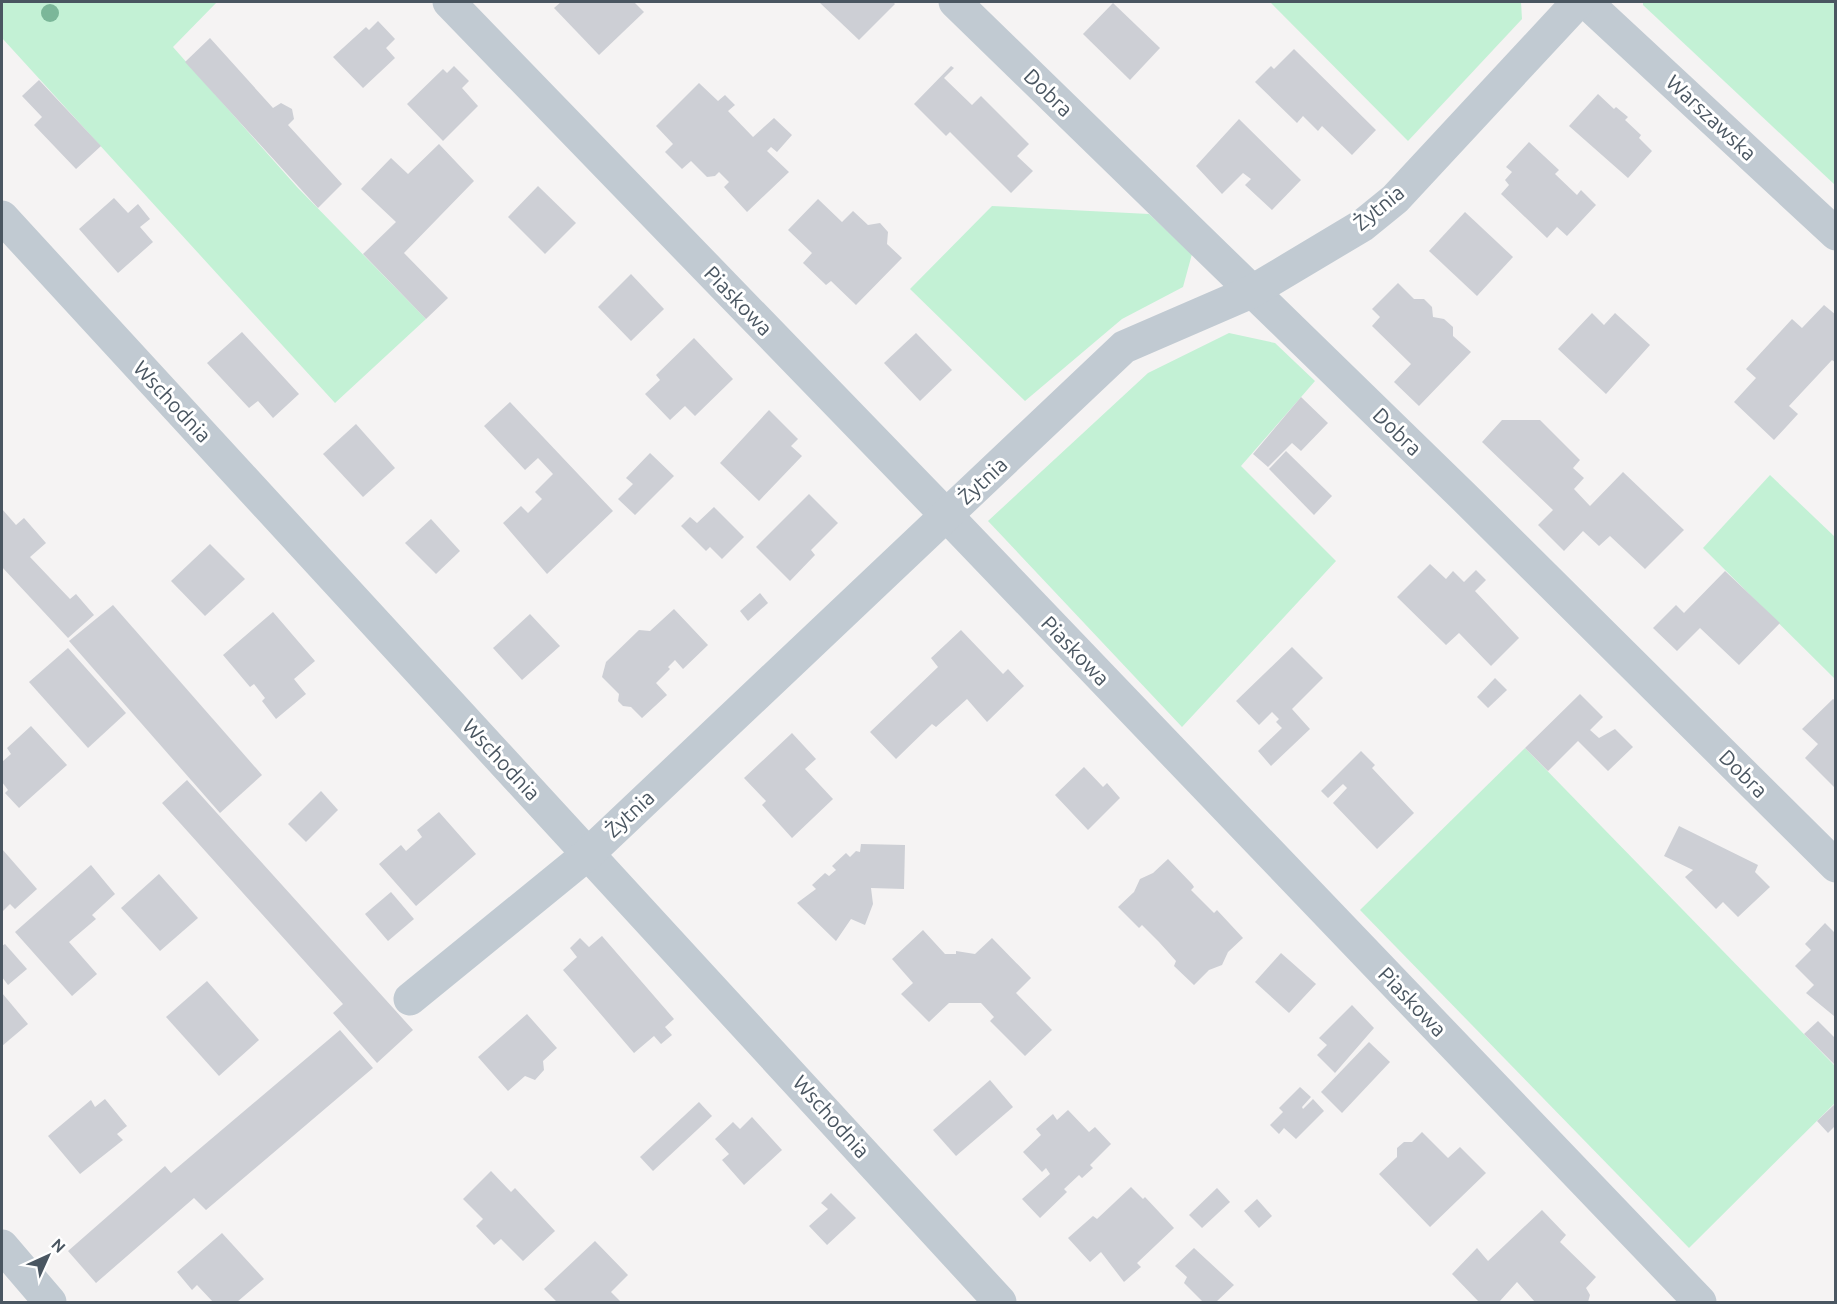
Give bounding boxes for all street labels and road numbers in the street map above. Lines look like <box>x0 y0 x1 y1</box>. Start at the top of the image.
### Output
street label: Dobra <box>1019 63 1078 121</box>
street label: Warszawska <box>1662 70 1762 165</box>
street label: Żytnia <box>1348 180 1408 235</box>
street label: Piaskowa <box>700 261 778 340</box>
street label: Wschodnia <box>129 356 216 447</box>
street label: Dobra <box>1368 402 1427 460</box>
street label: Żytnia <box>953 452 1012 509</box>
street label: Piaskowa <box>1037 611 1115 690</box>
street label: Wschodnia <box>458 714 545 805</box>
street label: Dobra <box>1715 744 1773 802</box>
street label: Żytnia <box>600 785 659 842</box>
street label: Piaskowa <box>1374 962 1452 1041</box>
street label: Wschodnia <box>789 1070 875 1162</box>

